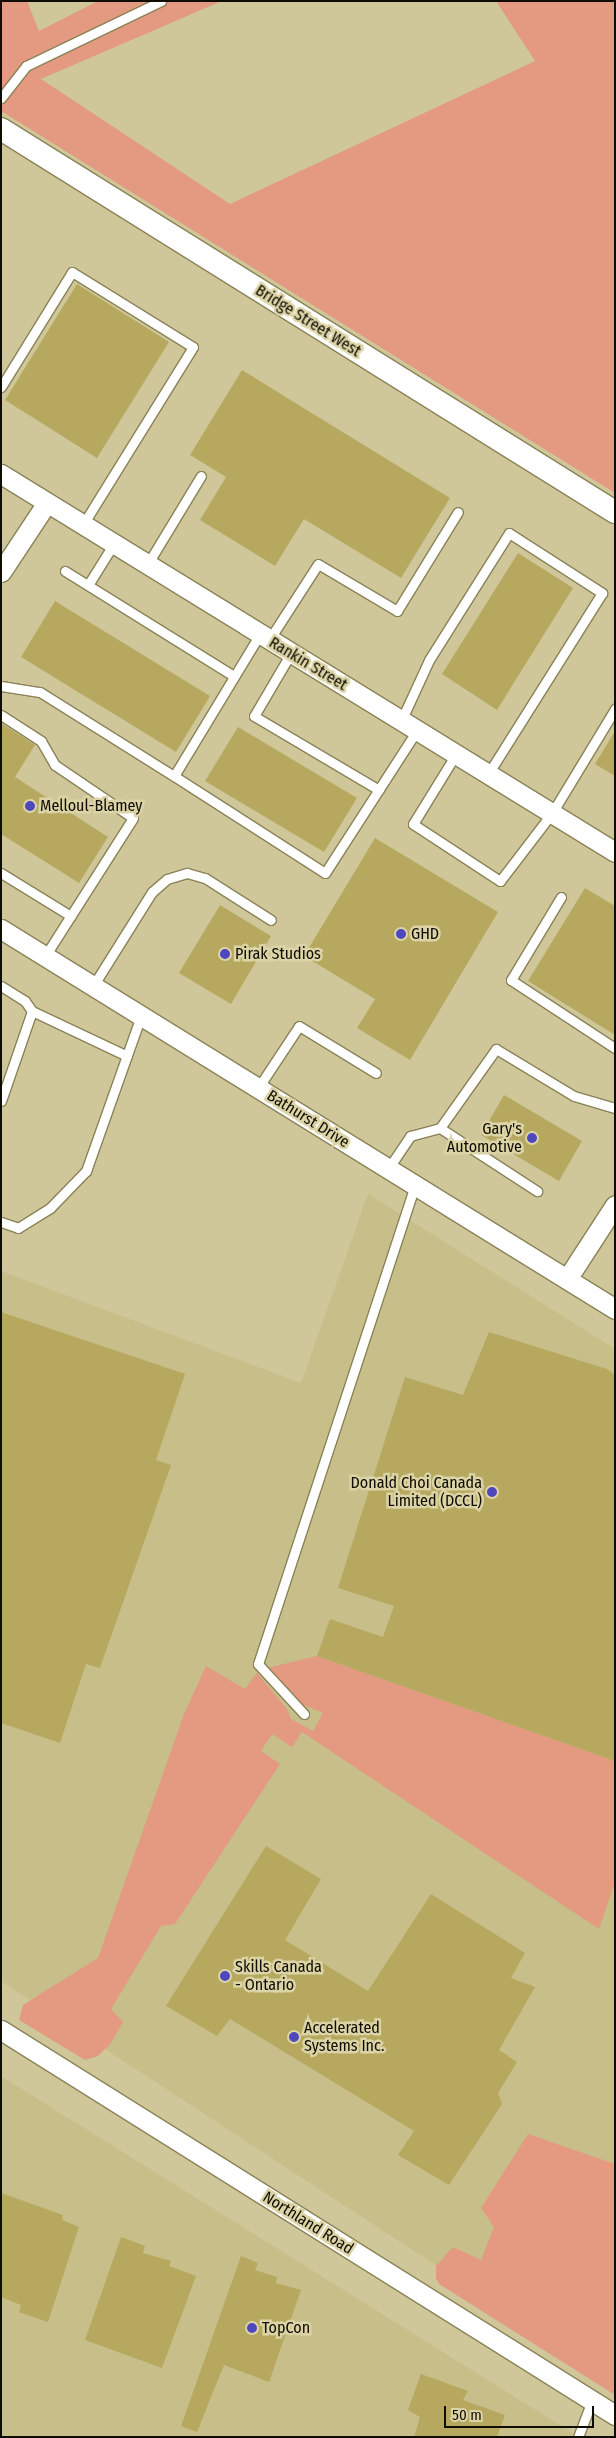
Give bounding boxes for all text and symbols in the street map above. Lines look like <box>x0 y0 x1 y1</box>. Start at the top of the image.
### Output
street label: Bridge Street West <box>252 281 364 361</box>
street label: Rankin Street <box>265 633 351 695</box>
place label: Melloul-Blamey <box>40 796 142 816</box>
marker: Melloul-Blamey <box>24 800 36 812</box>
place label: GHD <box>411 924 439 944</box>
marker: GHD <box>395 928 407 940</box>
place label: Pirak Studios <box>235 944 321 964</box>
marker: Pirak Studios <box>219 948 231 960</box>
street label: Bathurst Drive <box>263 1086 353 1152</box>
place label: Gary's Automotive <box>447 1119 522 1157</box>
marker: Gary's Automotive <box>526 1132 538 1144</box>
place label: Donald Choi Canada Limited (DCCL) <box>351 1473 482 1511</box>
marker: Donald Choi Canada Limited (DCCL) <box>486 1486 498 1498</box>
place label: Skills Canada - Ontario <box>235 1957 322 1995</box>
marker: Skills Canada - Ontario <box>219 1970 231 1982</box>
place label: Accelerated Systems Inc. <box>304 2018 384 2056</box>
marker: Accelerated Systems Inc. <box>288 2031 300 2043</box>
street label: Northland Road <box>259 2187 357 2259</box>
place label: TopCon <box>262 2318 310 2338</box>
marker: TopCon <box>246 2322 258 2334</box>
scale bar <box>446 2396 596 2428</box>
text: 50 m <box>452 2406 482 2424</box>

